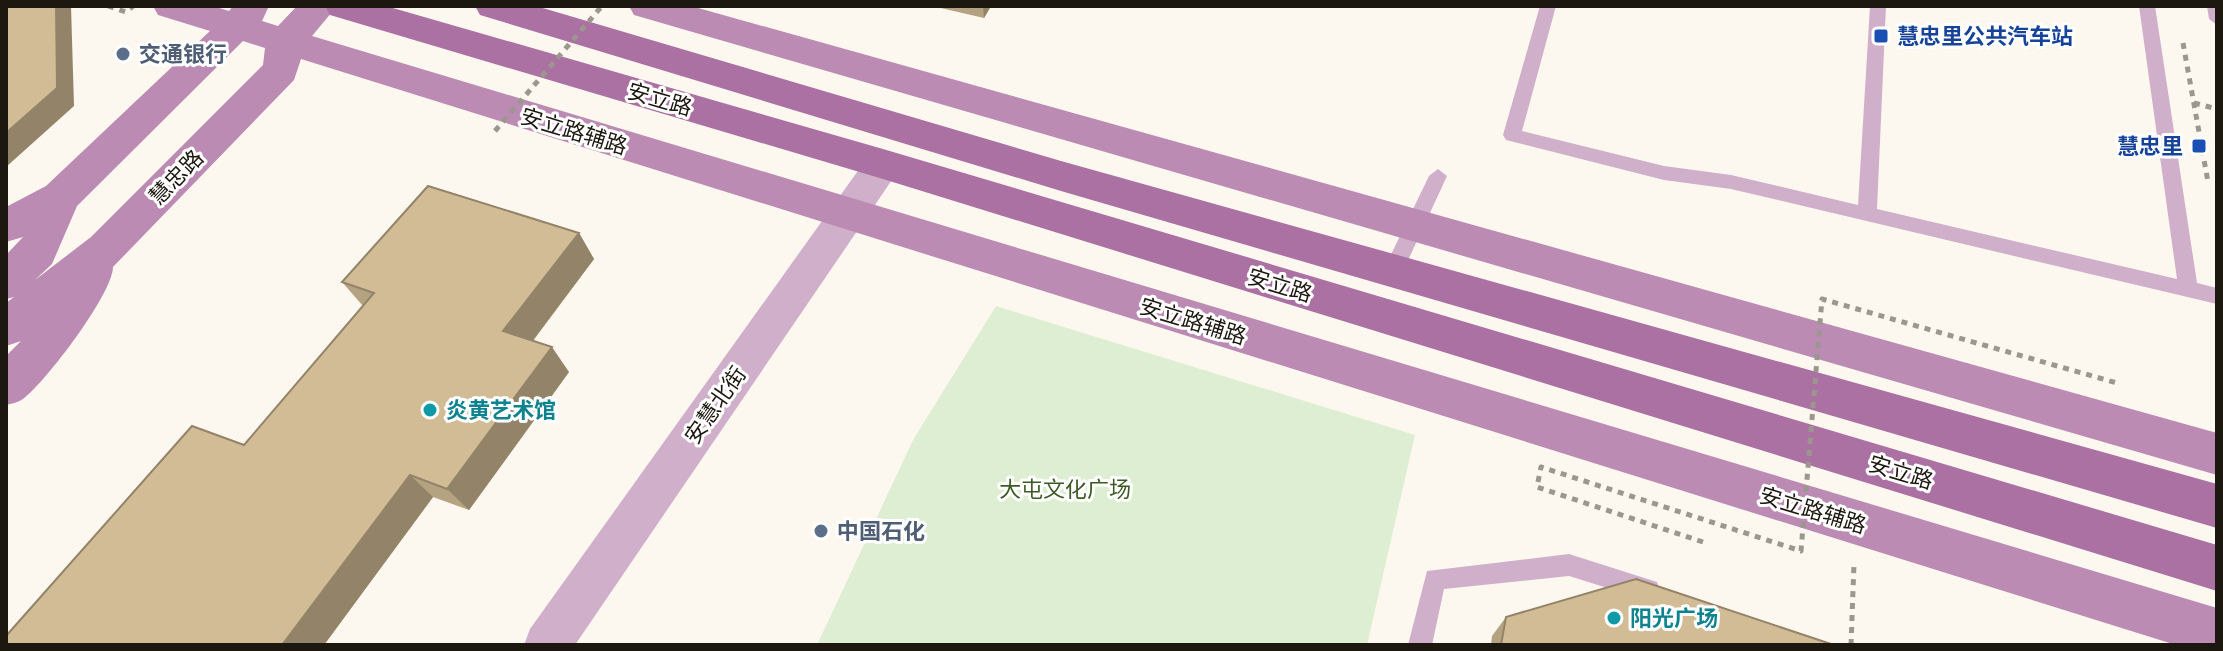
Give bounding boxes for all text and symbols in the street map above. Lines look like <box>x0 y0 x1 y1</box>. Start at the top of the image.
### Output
place label: 慧忠里公共汽车站 <box>1897 19 2073 53</box>
marker: 慧忠里公共汽车站 <box>1872 27 1890 45</box>
place label: 交通银行 <box>139 37 227 71</box>
marker: 交通银行 <box>114 45 132 63</box>
street label: 安立路 <box>624 74 696 124</box>
street label: 安立路辅路 <box>516 99 632 163</box>
place label: 慧忠里 <box>2117 129 2183 163</box>
marker: 慧忠里 <box>2190 137 2208 155</box>
street label: 慧忠路 <box>141 141 211 213</box>
street label: 安立路 <box>1243 259 1317 311</box>
street label: 安立路辅路 <box>1135 289 1251 353</box>
street label: 安慧北街 <box>676 359 754 451</box>
place label: 炎黄艺术馆 <box>446 393 556 427</box>
marker: 炎黄艺术馆 <box>421 401 439 419</box>
street label: 安立路 <box>1864 446 1938 498</box>
park label: 大屯文化广场 <box>999 472 1131 506</box>
street label: 安立路辅路 <box>1755 478 1871 542</box>
place label: 中国石化 <box>837 514 925 548</box>
marker: 中国石化 <box>812 522 830 540</box>
place label: 阳光广场 <box>1630 601 1718 635</box>
marker: 阳光广场 <box>1605 609 1623 627</box>

